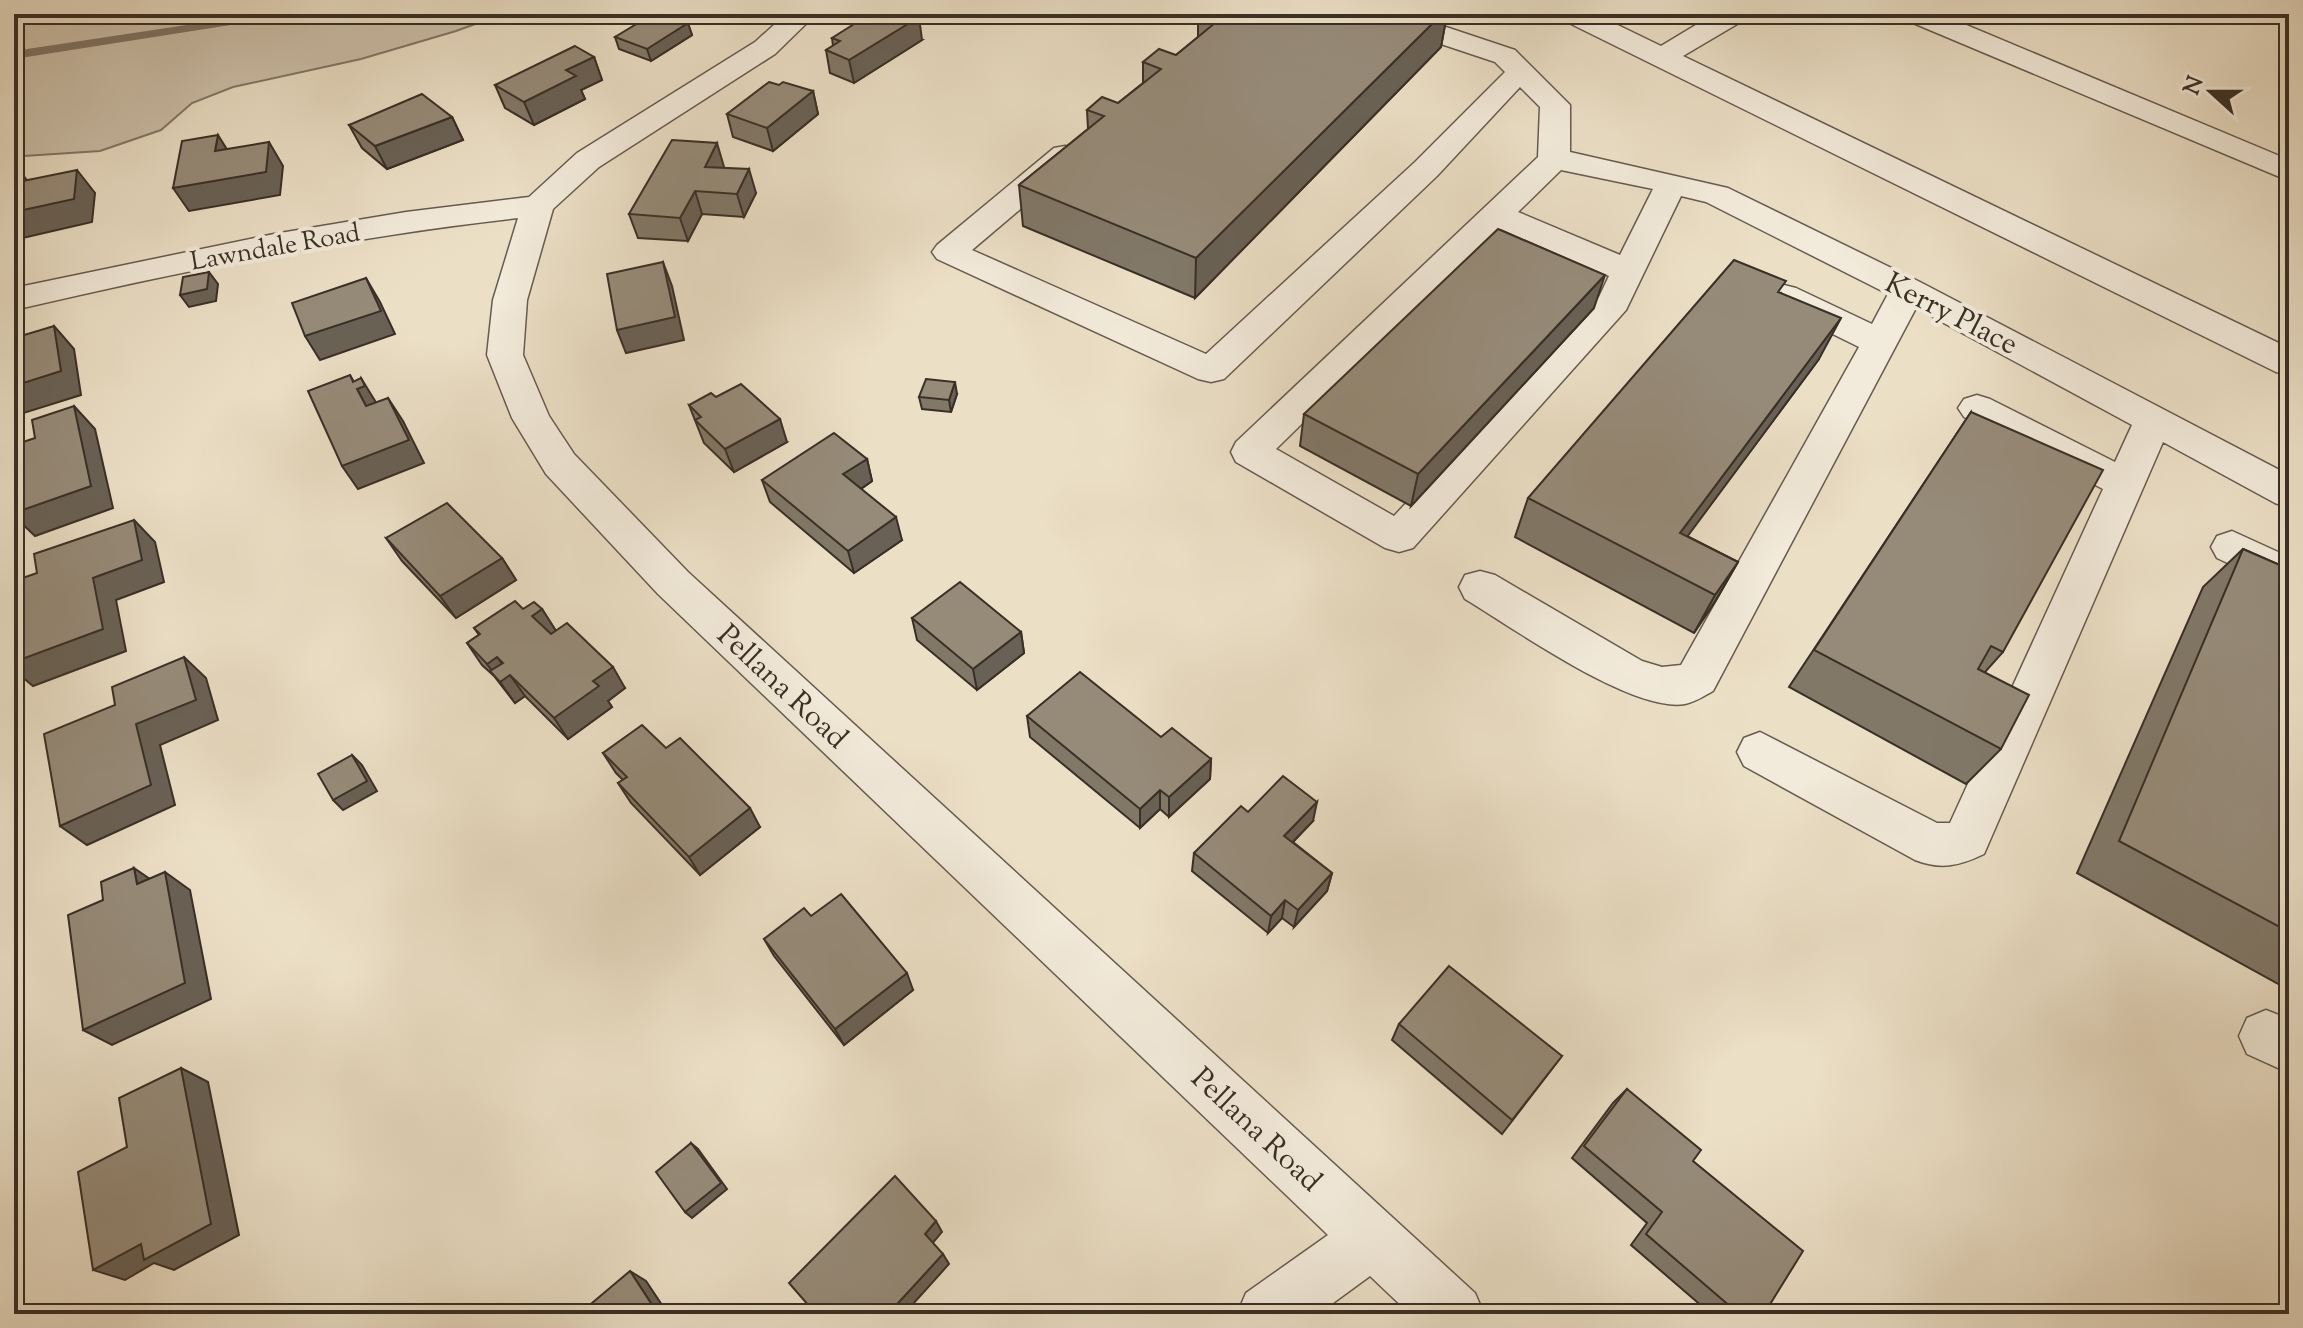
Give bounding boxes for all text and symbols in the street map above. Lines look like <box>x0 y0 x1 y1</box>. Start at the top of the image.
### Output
north arrow <box>2171 52 2251 132</box>
text: N <box>2177 72 2213 100</box>
street label: Lawndale Road <box>188 215 363 282</box>
street label: Kerry Place <box>1877 263 2025 367</box>
street label: Pellana Road <box>706 616 856 760</box>
street label: Pellana Road <box>1180 1059 1330 1203</box>

